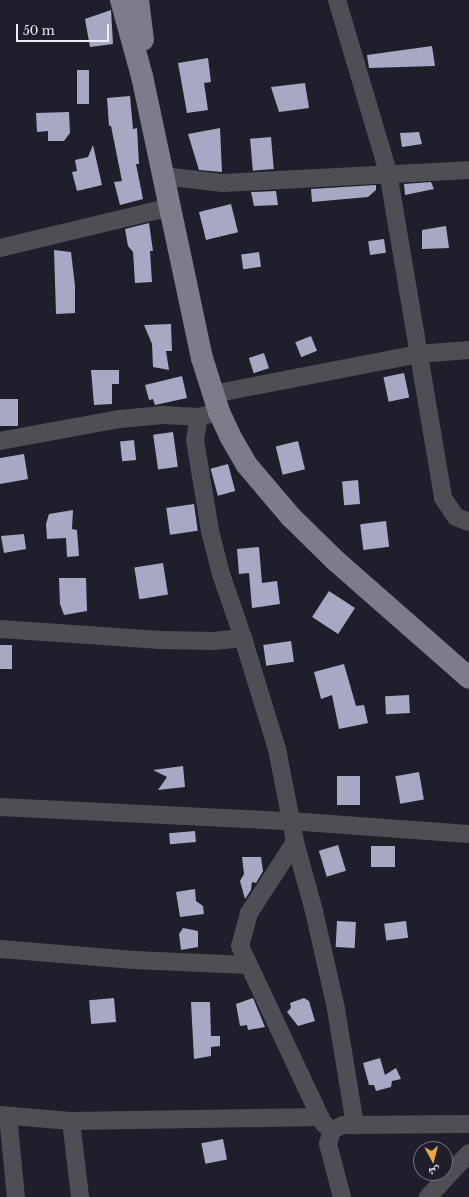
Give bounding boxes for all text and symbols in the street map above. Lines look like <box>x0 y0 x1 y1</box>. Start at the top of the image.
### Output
scale bar <box>18 16 111 42</box>
text: 50 m <box>23 23 55 38</box>
north arrow <box>413 1141 453 1181</box>
text: ش <box>428 1164 441 1180</box>

